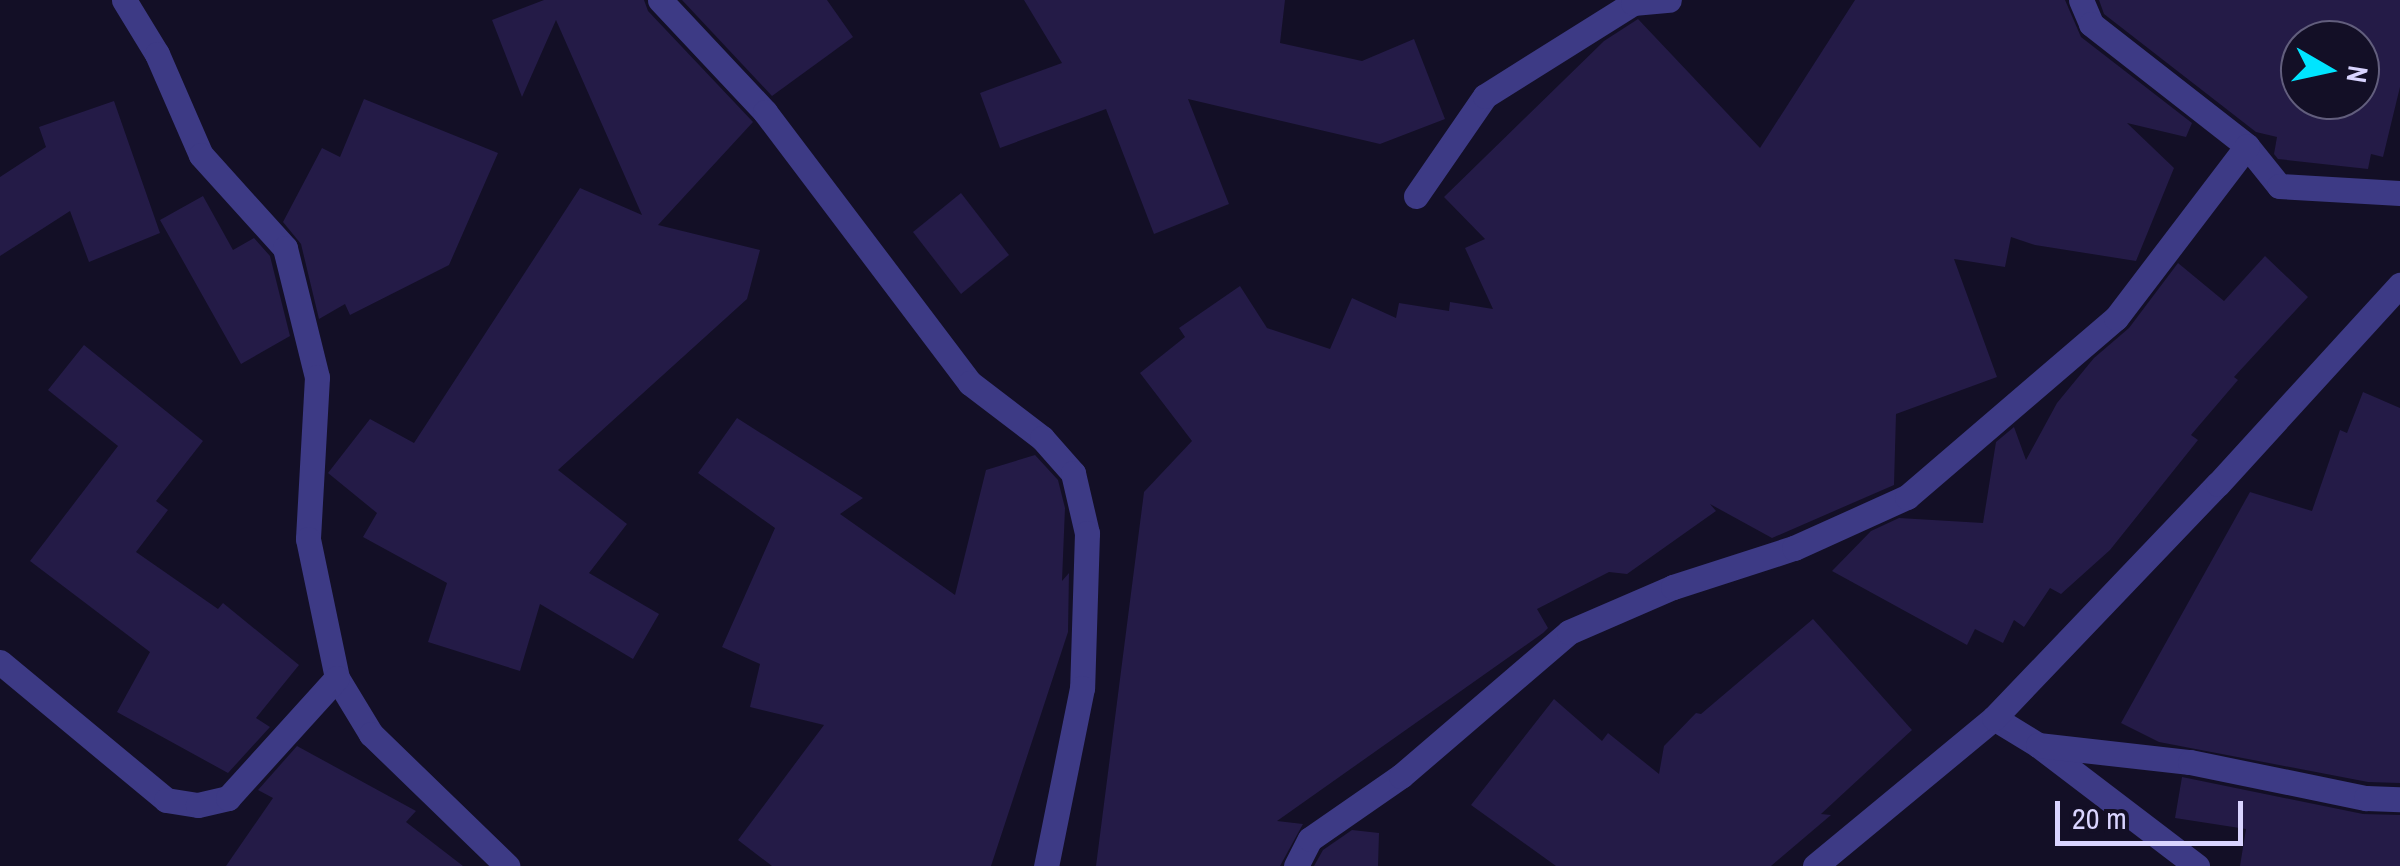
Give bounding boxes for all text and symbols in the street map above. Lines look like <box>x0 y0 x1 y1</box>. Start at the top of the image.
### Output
north arrow <box>2280 20 2380 120</box>
text: N <box>2338 63 2378 86</box>
scale bar <box>2060 781 2248 843</box>
text: 20 m <box>2072 798 2127 838</box>

